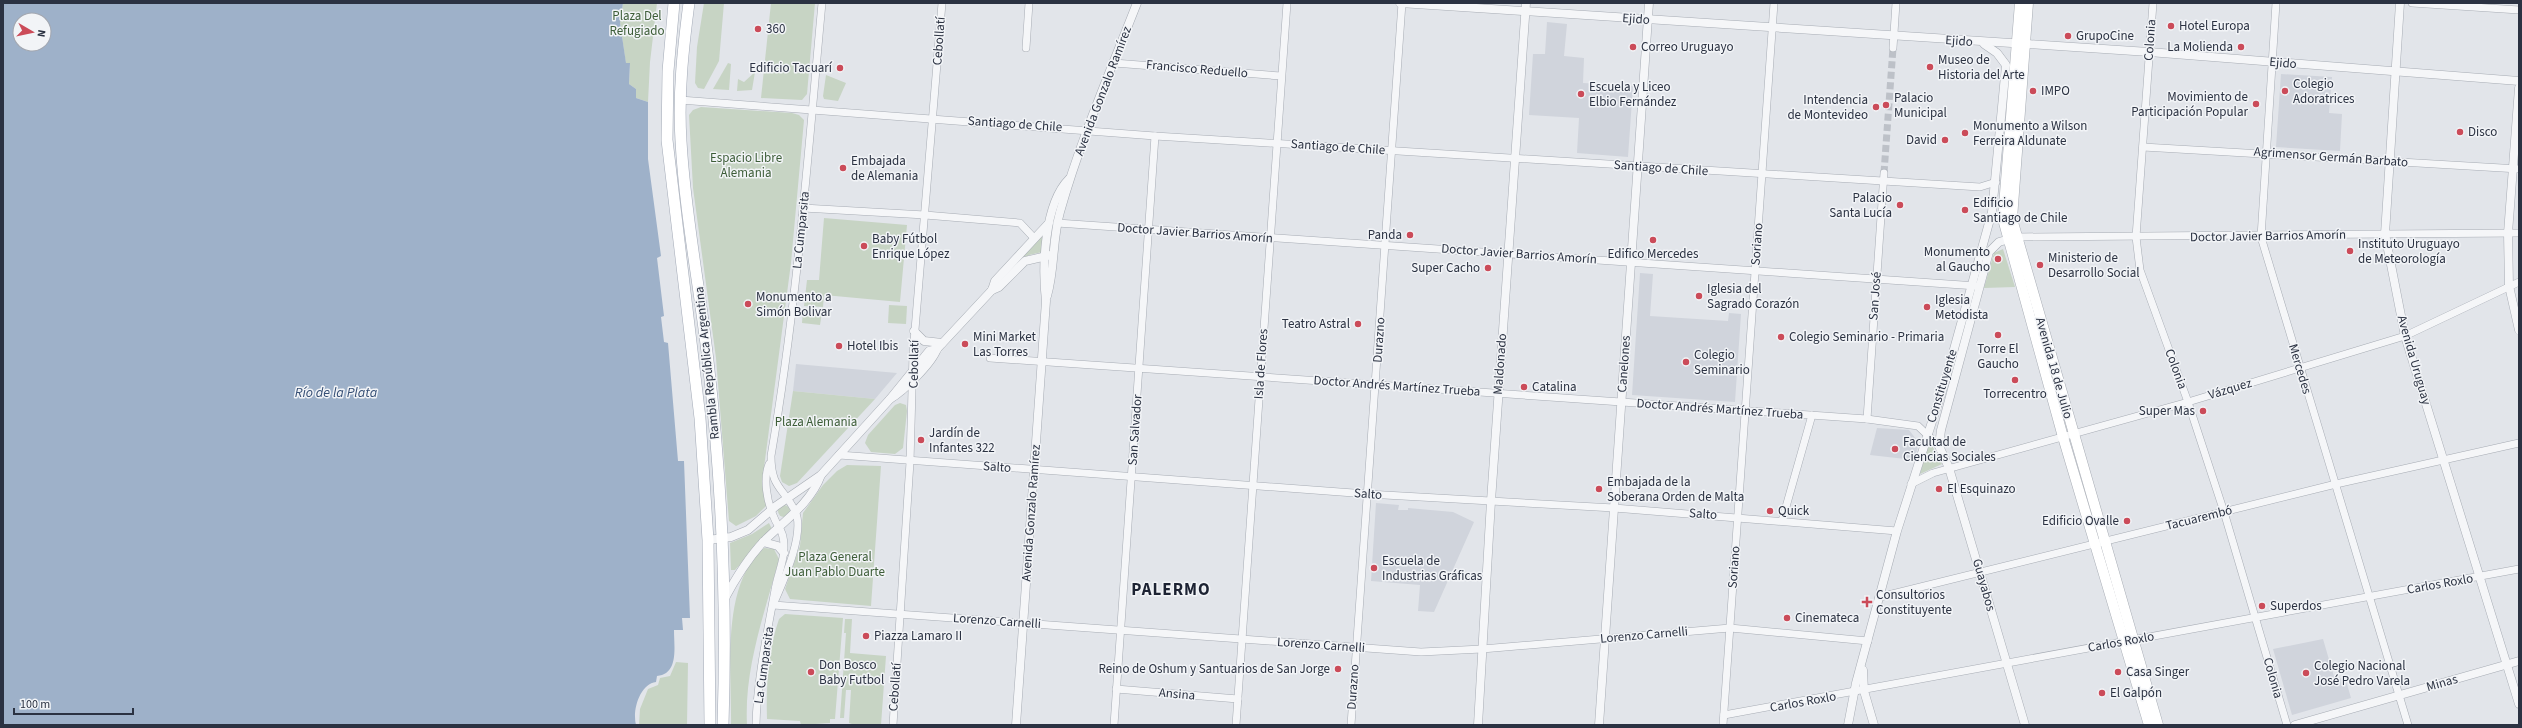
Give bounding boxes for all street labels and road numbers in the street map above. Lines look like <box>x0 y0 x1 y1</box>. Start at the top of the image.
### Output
street label: Ejido <box>1622 9 1650 29</box>
street label: Cebollatí <box>928 15 950 66</box>
street label: Colonia <box>2140 19 2160 61</box>
street label: Avenida Gonzalo Ramírez <box>1070 23 1136 158</box>
street label: Ejido <box>1945 31 1973 51</box>
street label: Ejido <box>2269 53 2297 73</box>
street label: Francisco Reduello <box>1145 56 1249 82</box>
street label: Santiago de Chile <box>967 112 1063 136</box>
street label: Santiago de Chile <box>1290 135 1386 159</box>
street label: Agrimensor Germán Barbato <box>2253 143 2409 171</box>
street label: Santiago de Chile <box>1613 156 1709 180</box>
street label: La Cumparsita <box>788 190 814 270</box>
street label: Doctor Javier Barrios Amorín <box>1117 219 1273 247</box>
street label: Soriano <box>1747 222 1767 266</box>
street label: Doctor Javier Barrios Amorín <box>2190 226 2346 246</box>
street label: Doctor Javier Barrios Amorín <box>1441 240 1597 268</box>
street label: San José <box>1864 271 1886 321</box>
street label: Rambla República Argentina <box>690 286 724 440</box>
street label: Avenida Uruguay <box>2393 313 2435 407</box>
street label: Avenida 18 de Julio <box>2031 315 2077 421</box>
street label: Durazno <box>1368 317 1390 363</box>
street label: Isla de Flores <box>1250 328 1272 400</box>
street label: Maldonado <box>1489 333 1511 395</box>
street label: Canelones <box>1613 334 1635 393</box>
street label: Cebollatí <box>905 339 923 389</box>
street label: Mercedes <box>2284 342 2316 397</box>
street label: Colonia <box>2160 346 2192 392</box>
street label: Constituyente <box>1922 347 1962 425</box>
street label: Doctor Andrés Martínez Trueba <box>1313 371 1481 401</box>
street label: Vázquez <box>2206 374 2254 404</box>
street label: San Salvador <box>1124 393 1146 466</box>
street label: Doctor Andrés Martínez Trueba <box>1636 394 1804 424</box>
street label: Avenida Gonzalo Ramírez <box>1017 443 1045 582</box>
street label: Salto <box>982 457 1012 477</box>
street label: Salto <box>1353 484 1383 504</box>
street label: Tacuarembó <box>2164 501 2234 535</box>
street label: Salto <box>1688 504 1718 524</box>
street label: Soriano <box>1724 545 1744 589</box>
street label: Guayabos <box>1968 557 2000 614</box>
street label: Carlos Roxlo <box>2405 569 2475 599</box>
street label: Lorenzo Carnelli <box>952 609 1042 633</box>
street label: Lorenzo Carnelli <box>1599 622 1689 648</box>
street label: La Cumparsita <box>750 625 778 705</box>
street label: Carlos Roxlo <box>2086 627 2156 657</box>
street label: Lorenzo Carnelli <box>1276 633 1366 657</box>
street label: Colonia <box>2259 655 2287 701</box>
street label: Cebollatí <box>884 661 906 712</box>
street label: Durazno <box>1342 664 1364 710</box>
street label: Minas <box>2424 670 2460 696</box>
street label: Ansina <box>1158 683 1196 705</box>
street label: Carlos Roxlo <box>1768 687 1838 717</box>

